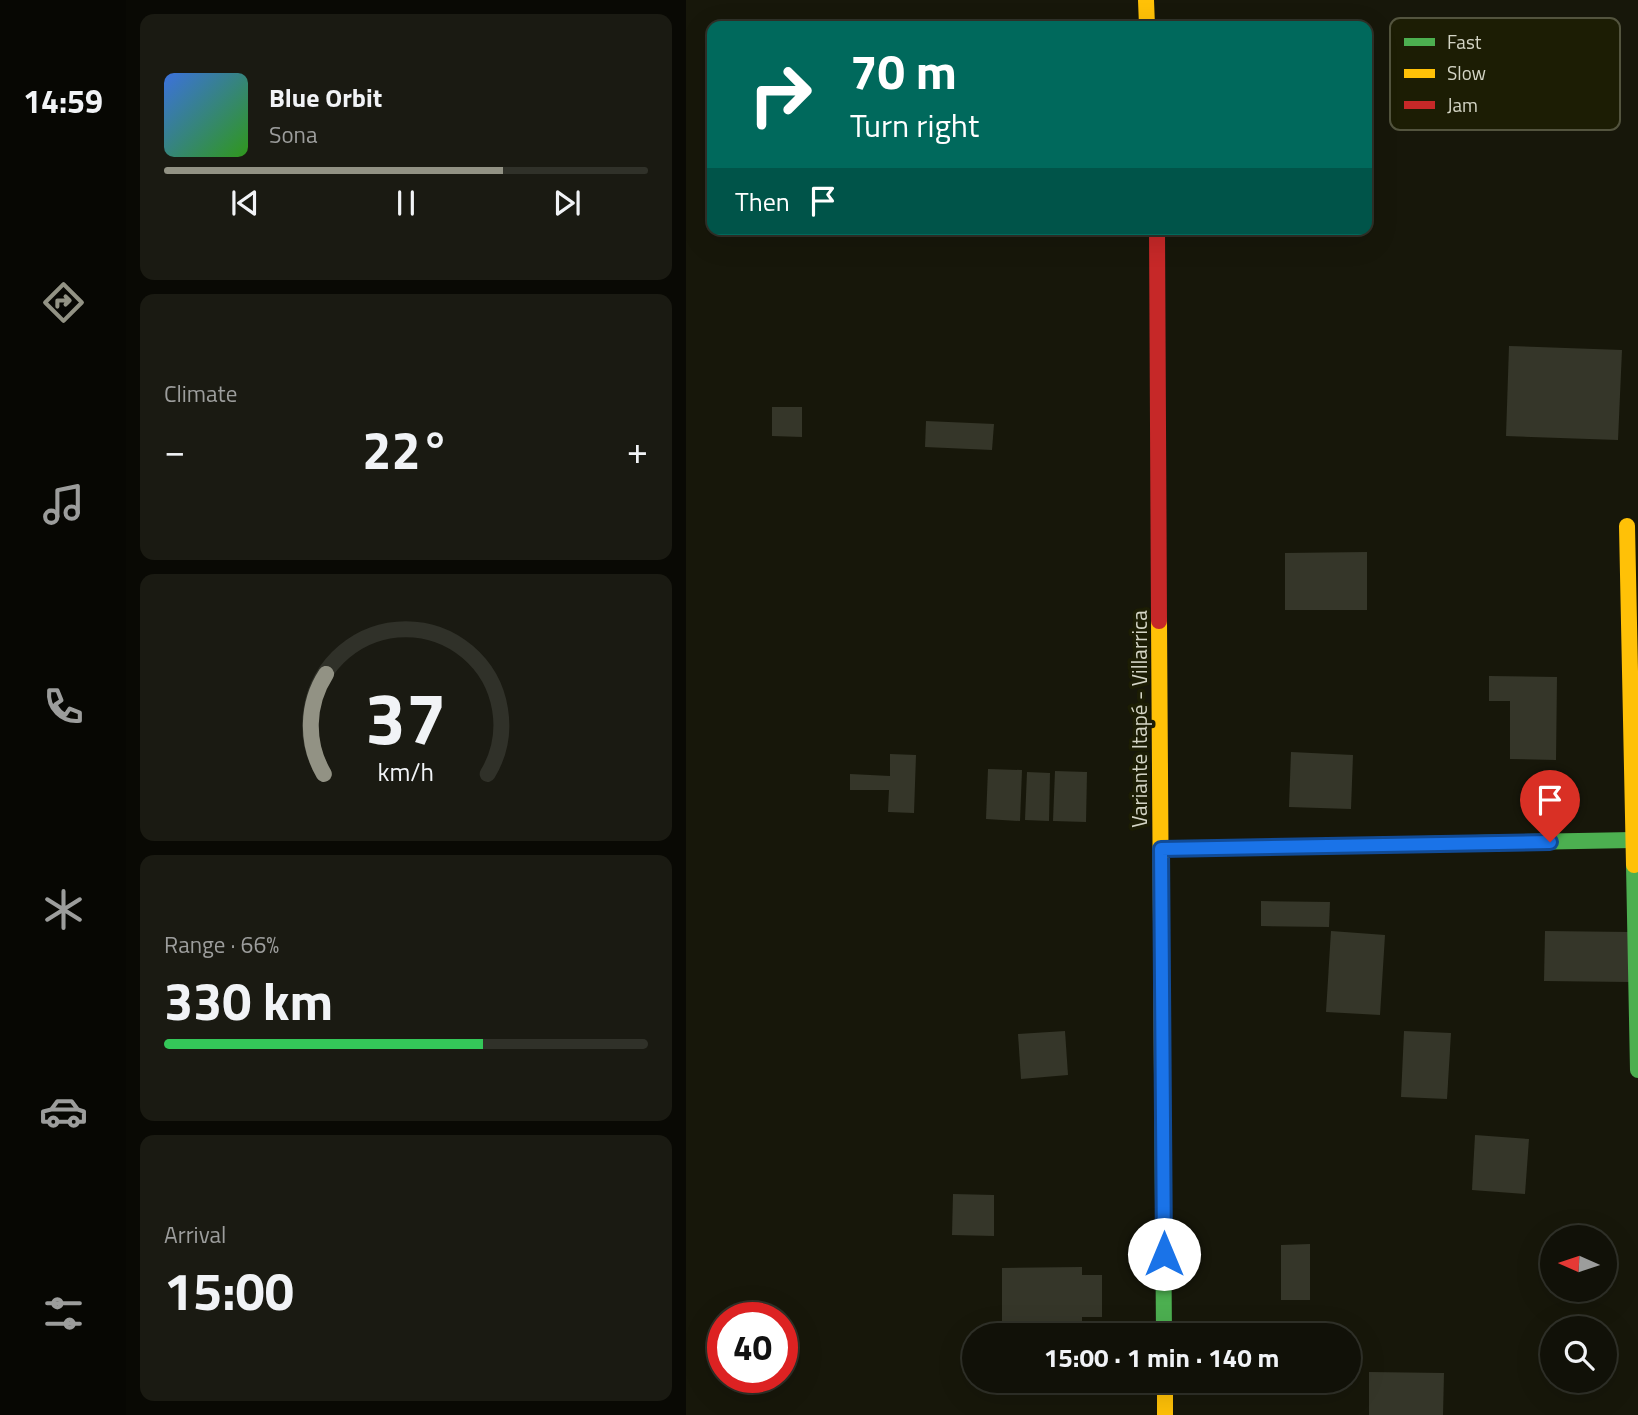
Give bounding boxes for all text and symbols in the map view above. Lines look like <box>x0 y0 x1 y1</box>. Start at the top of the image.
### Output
legend <box>1390 18 1620 130</box>
text: Fast <box>1447 27 1482 56</box>
text: 70 m <box>850 33 957 108</box>
icon: right <box>735 49 826 140</box>
text: Slow <box>1447 58 1486 87</box>
text: 14:59 <box>23 77 103 125</box>
text: Blue Orbit <box>269 78 382 117</box>
text: Jam <box>1447 90 1478 119</box>
text: Turn right <box>850 101 979 149</box>
text: Sona <box>269 117 317 152</box>
text: Then <box>735 182 790 221</box>
icon: arrive <box>804 182 842 220</box>
icon: previous <box>226 184 264 222</box>
icon: pause <box>387 184 425 222</box>
icon: next <box>548 184 586 222</box>
icon: directions <box>39 278 88 327</box>
text: Climate <box>164 376 237 411</box>
text: 22° <box>362 410 450 489</box>
text: − <box>164 421 185 479</box>
text: + <box>627 421 648 479</box>
icon: music <box>39 480 88 529</box>
street label: Variante Itapé - Villarrica <box>1123 610 1155 828</box>
text: 37 <box>365 662 447 772</box>
icon: phone <box>39 682 88 731</box>
text: km/h <box>378 752 434 790</box>
pin <box>1520 770 1580 842</box>
icon: arrive <box>1531 781 1569 819</box>
icon: climate <box>39 885 88 934</box>
text: Range · 66% <box>164 927 279 962</box>
text: 330 km <box>164 961 333 1040</box>
icon: car <box>39 1087 88 1136</box>
text: Arrival <box>164 1217 226 1252</box>
position arrow <box>1127 1217 1201 1291</box>
north arrow <box>1540 1225 1617 1302</box>
map controls <box>1540 1225 1617 1393</box>
text: 15:00 <box>164 1251 294 1330</box>
icon: filters <box>39 1289 88 1338</box>
speed limit sign: 40 <box>707 1302 798 1393</box>
button: search <box>1540 1316 1617 1393</box>
text: 15:00 · 1 min · 140 m <box>1044 1338 1279 1377</box>

